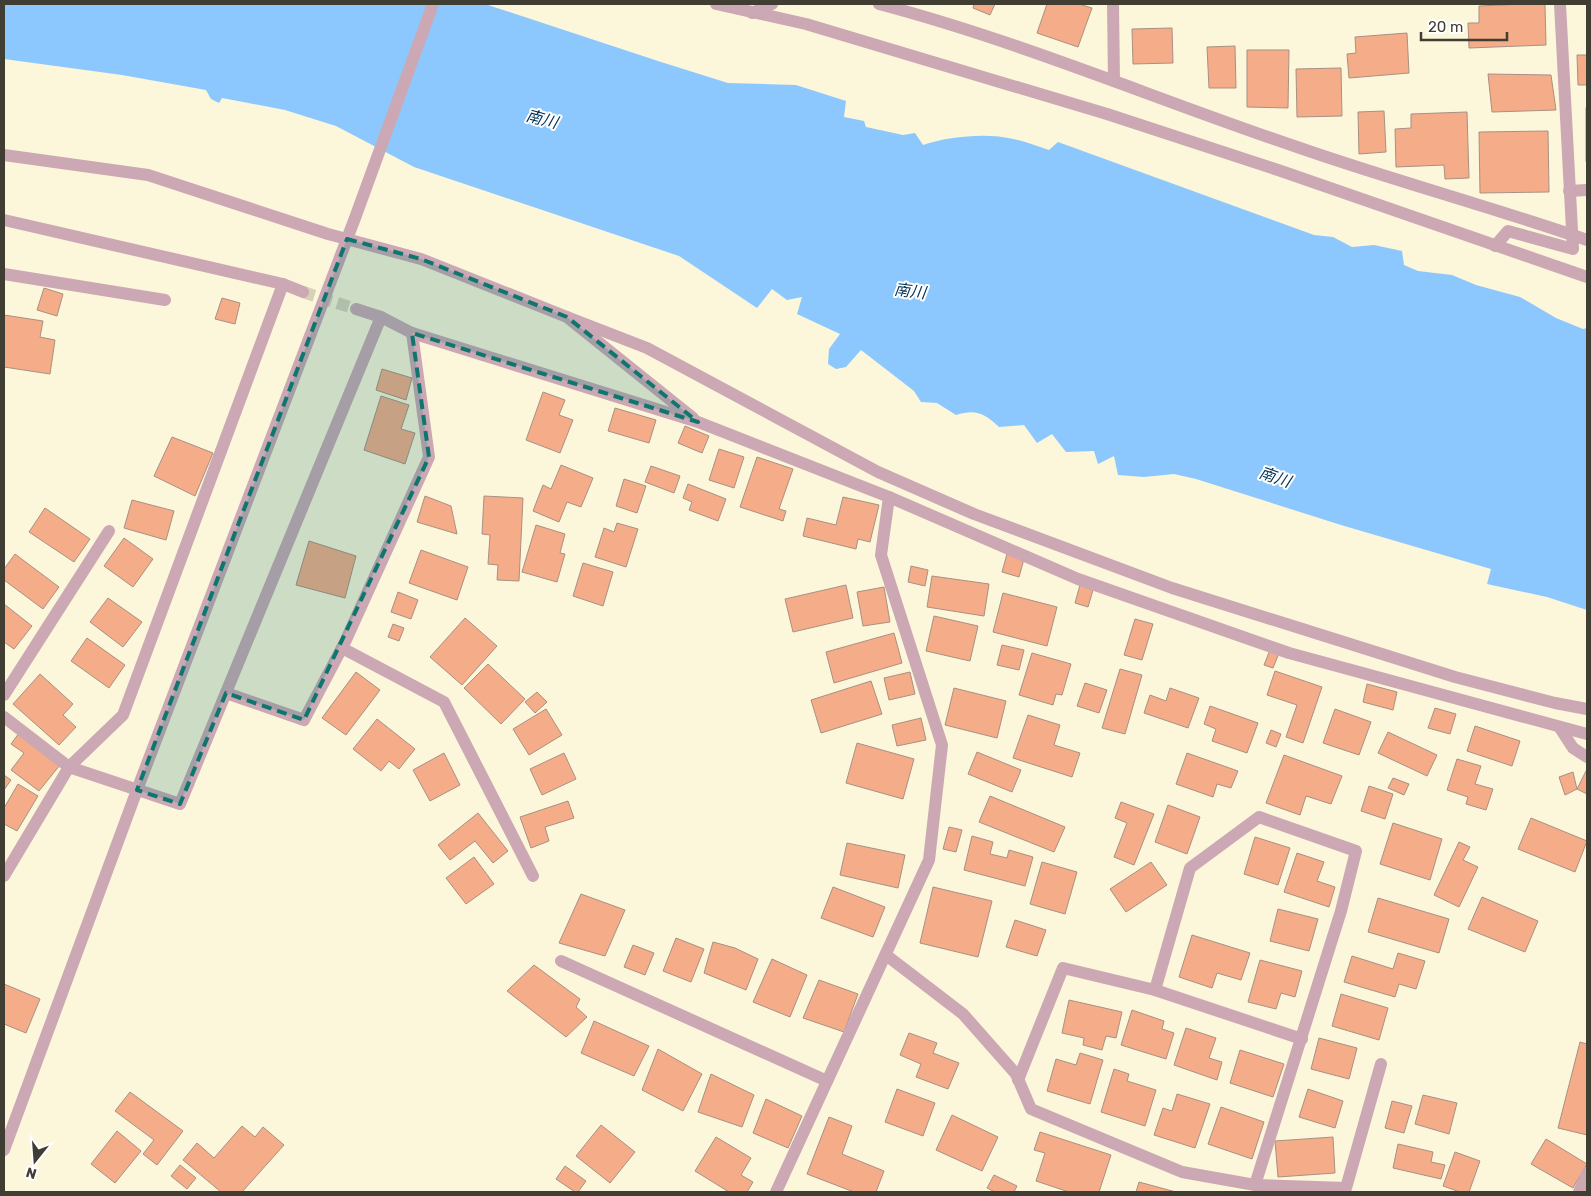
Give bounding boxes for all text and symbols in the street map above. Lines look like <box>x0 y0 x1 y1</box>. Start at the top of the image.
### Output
scale bar <box>1421 10 1507 42</box>
text: 20 m <box>1428 18 1463 36</box>
water label: 南川 <box>524 106 562 133</box>
water label: 南川 <box>893 280 929 303</box>
water label: 南川 <box>1257 463 1295 492</box>
north arrow <box>10 1136 60 1186</box>
text: N <box>24 1163 39 1183</box>

